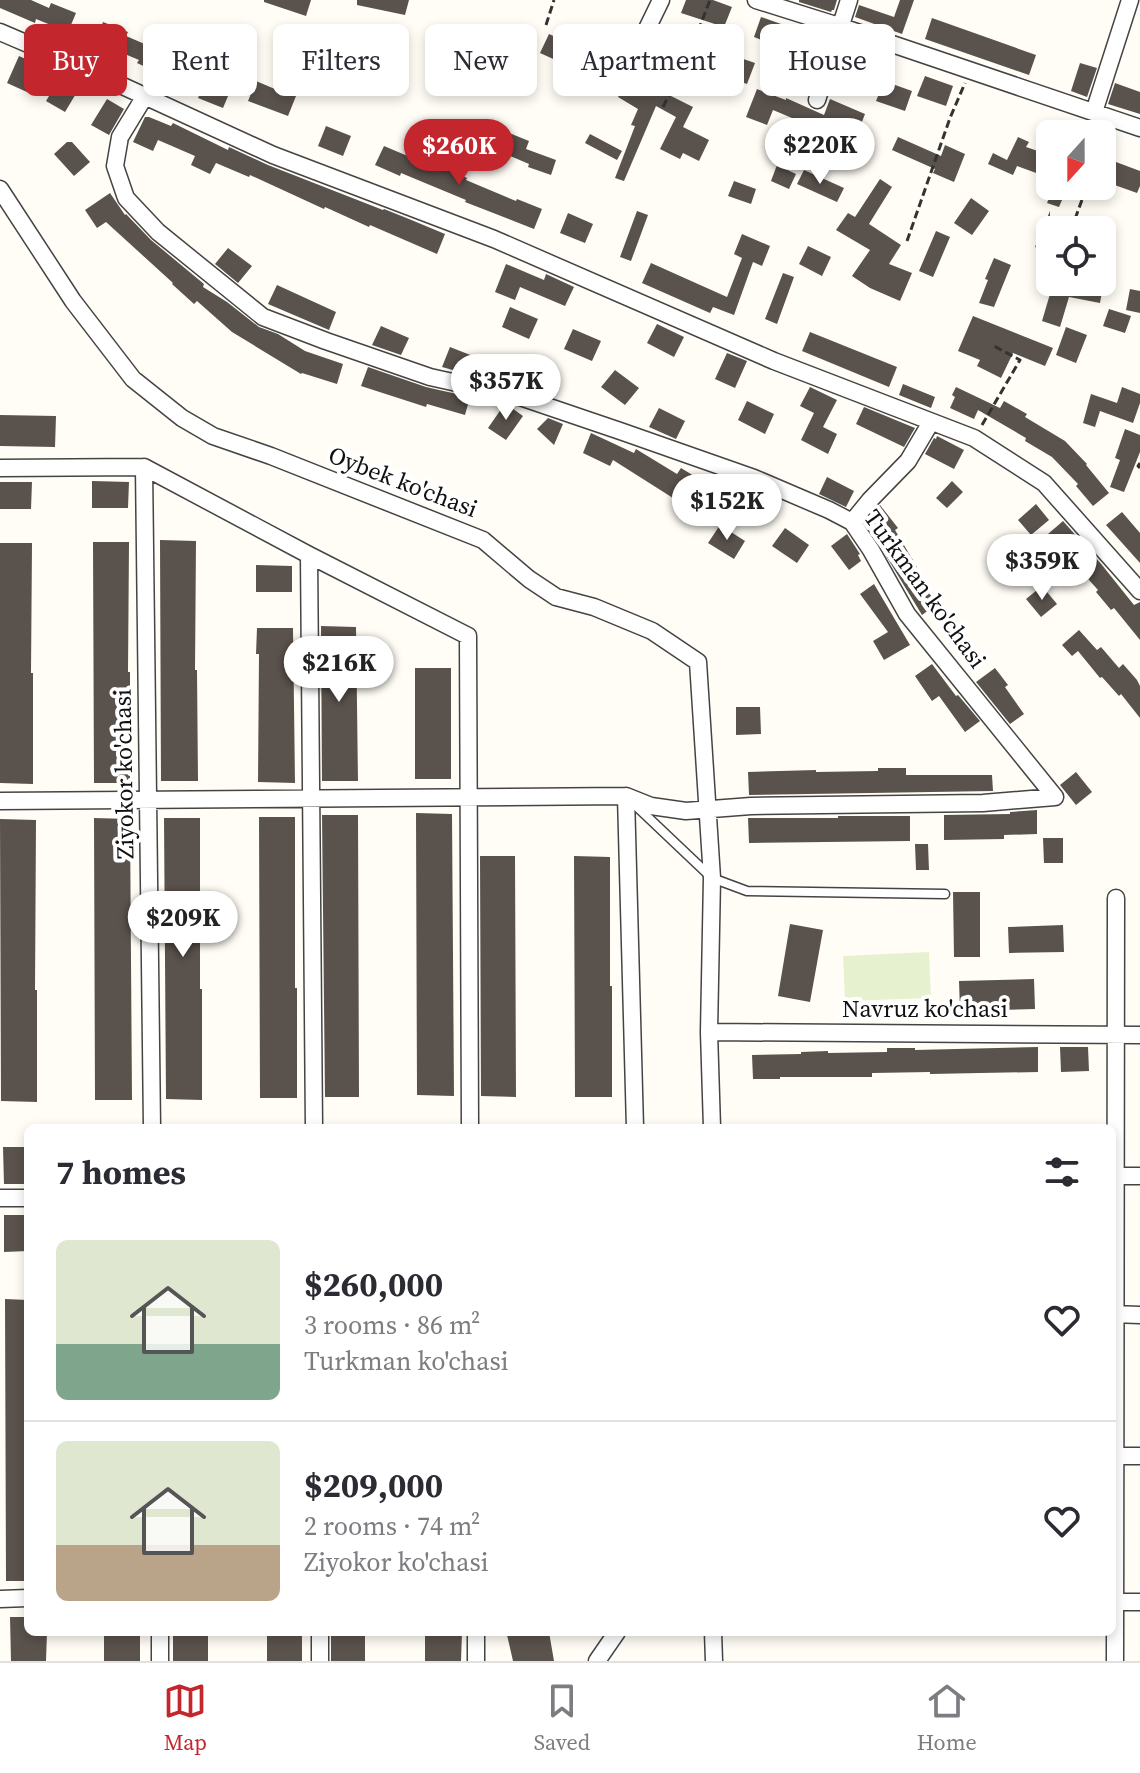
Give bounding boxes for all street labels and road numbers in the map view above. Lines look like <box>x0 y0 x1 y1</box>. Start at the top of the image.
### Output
street label: Oybek ko'chasi <box>324 438 483 525</box>
street label: Turkman ko'chasi <box>857 503 994 675</box>
street label: Ziyokor ko'chasi <box>106 689 141 859</box>
street label: Navruz ko'chasi <box>842 992 1008 1025</box>

